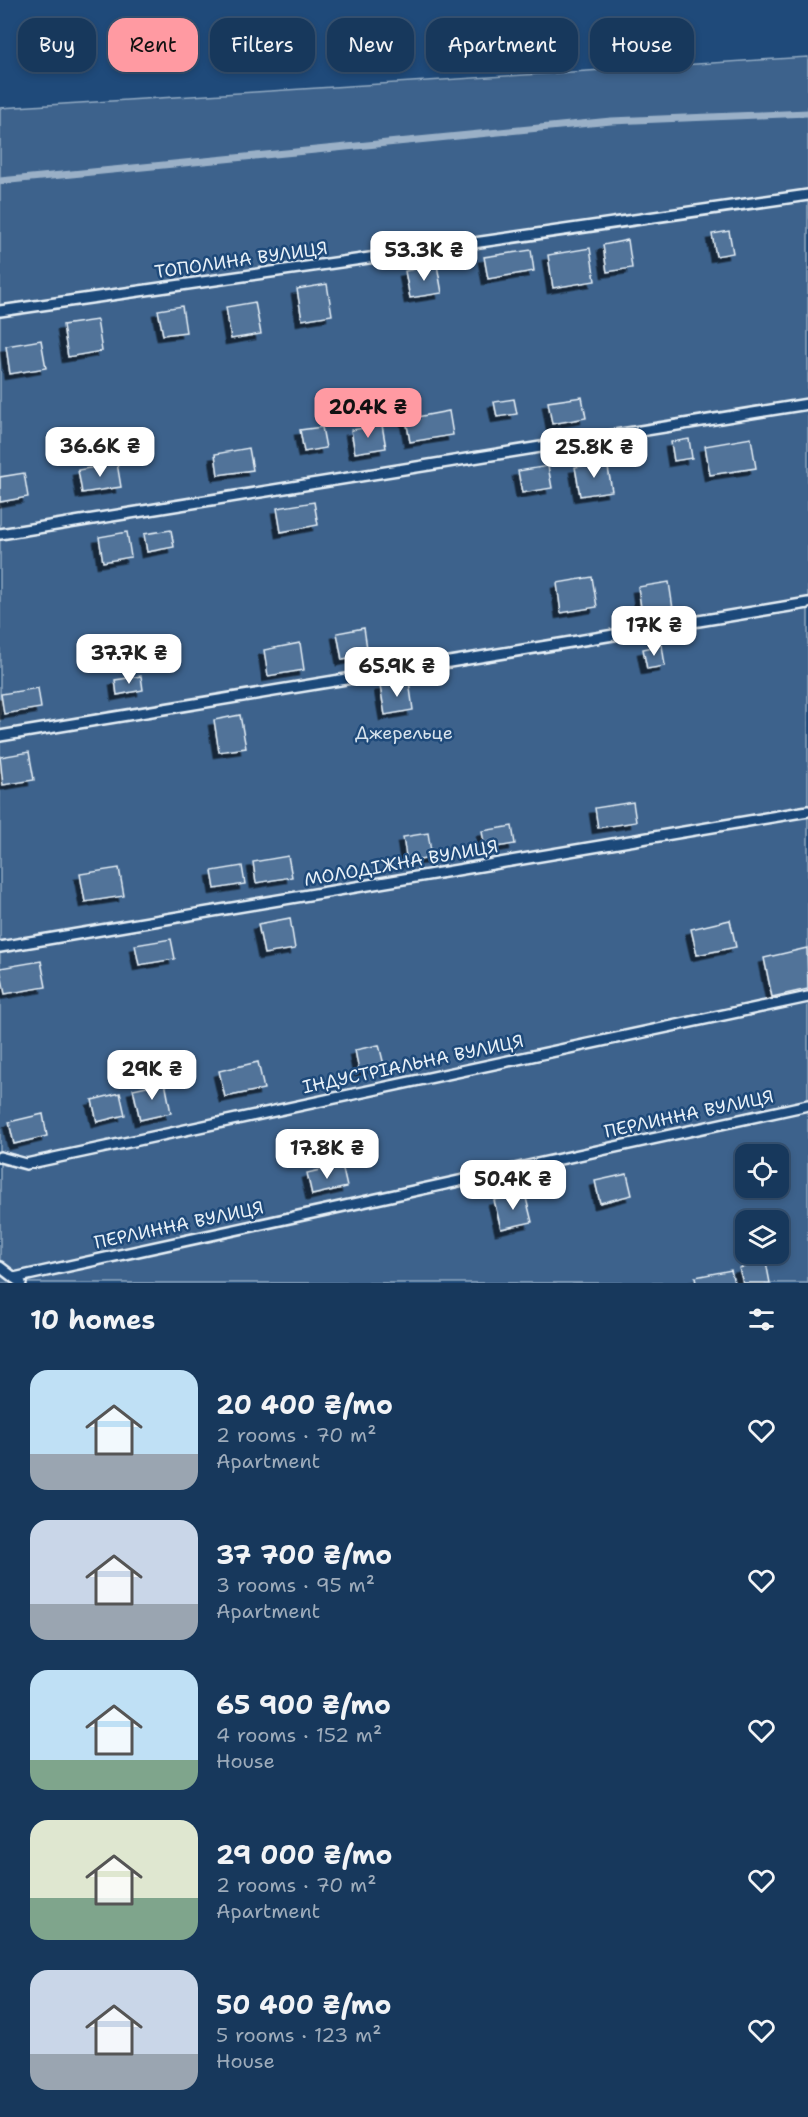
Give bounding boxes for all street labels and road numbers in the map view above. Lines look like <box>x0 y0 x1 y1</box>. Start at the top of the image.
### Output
street label: ТОПОЛИНА ВУЛИЦЯ <box>153 236 329 284</box>
street label: МОЛОДІЖНА ВУЛИЦЯ <box>302 834 500 892</box>
street label: ІНДУСТРІАЛЬНА ВУЛИЦЯ <box>300 1029 526 1099</box>
street label: ПЕРЛИННА ВУЛИЦЯ <box>602 1084 776 1144</box>
street label: ПЕРЛИННА ВУЛИЦЯ <box>92 1195 266 1255</box>

